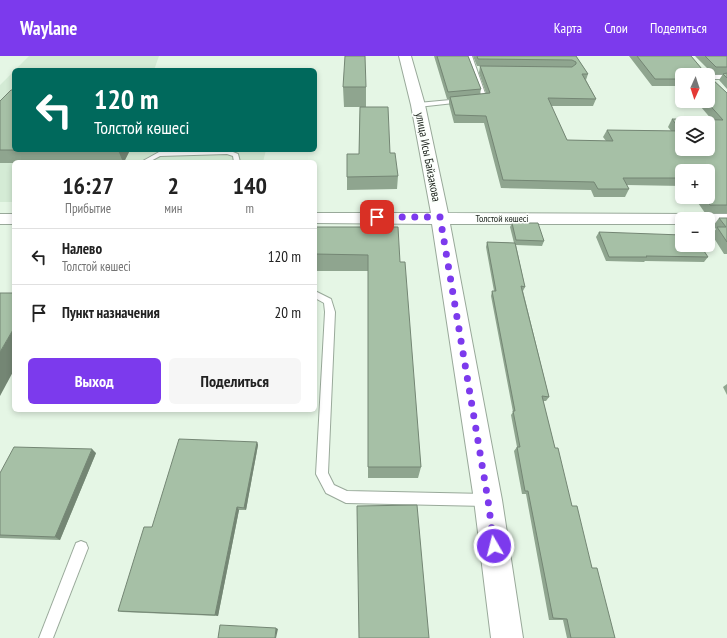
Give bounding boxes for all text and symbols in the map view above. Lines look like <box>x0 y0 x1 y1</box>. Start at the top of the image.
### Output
text: Waylane <box>20 16 77 40</box>
text: Карта <box>554 19 582 37</box>
text: Слои <box>604 19 628 37</box>
text: Поделиться <box>650 19 707 37</box>
north arrow <box>675 68 715 108</box>
map controls <box>675 68 715 252</box>
text: 120 m <box>94 80 158 117</box>
icon: left <box>28 84 80 136</box>
street label: улица Исы Байзакова <box>412 111 445 203</box>
text: Толстой көшесі <box>94 116 189 139</box>
button: layers <box>675 116 715 156</box>
button: + <box>675 164 715 204</box>
text: 16:27 <box>62 170 114 201</box>
text: 2 <box>168 170 179 201</box>
text: 140 <box>232 170 267 201</box>
text: Прибытие <box>65 200 111 217</box>
text: мин <box>164 200 182 217</box>
text: m <box>245 200 254 217</box>
pin <box>360 200 394 234</box>
icon: arrive <box>366 206 388 228</box>
street label: Толстой көшесі <box>475 212 529 225</box>
button: − <box>675 212 715 252</box>
text: Налево <box>62 239 102 258</box>
icon: left <box>28 246 50 268</box>
text: 120 m <box>268 247 301 266</box>
text: Толстой көшесі <box>62 258 131 275</box>
icon: arrive <box>28 302 50 324</box>
text: Пункт назначения <box>62 303 160 322</box>
text: 20 m <box>275 303 301 322</box>
button: Выход <box>28 358 161 404</box>
button: Поделиться <box>169 358 301 404</box>
position arrow <box>473 525 515 567</box>

